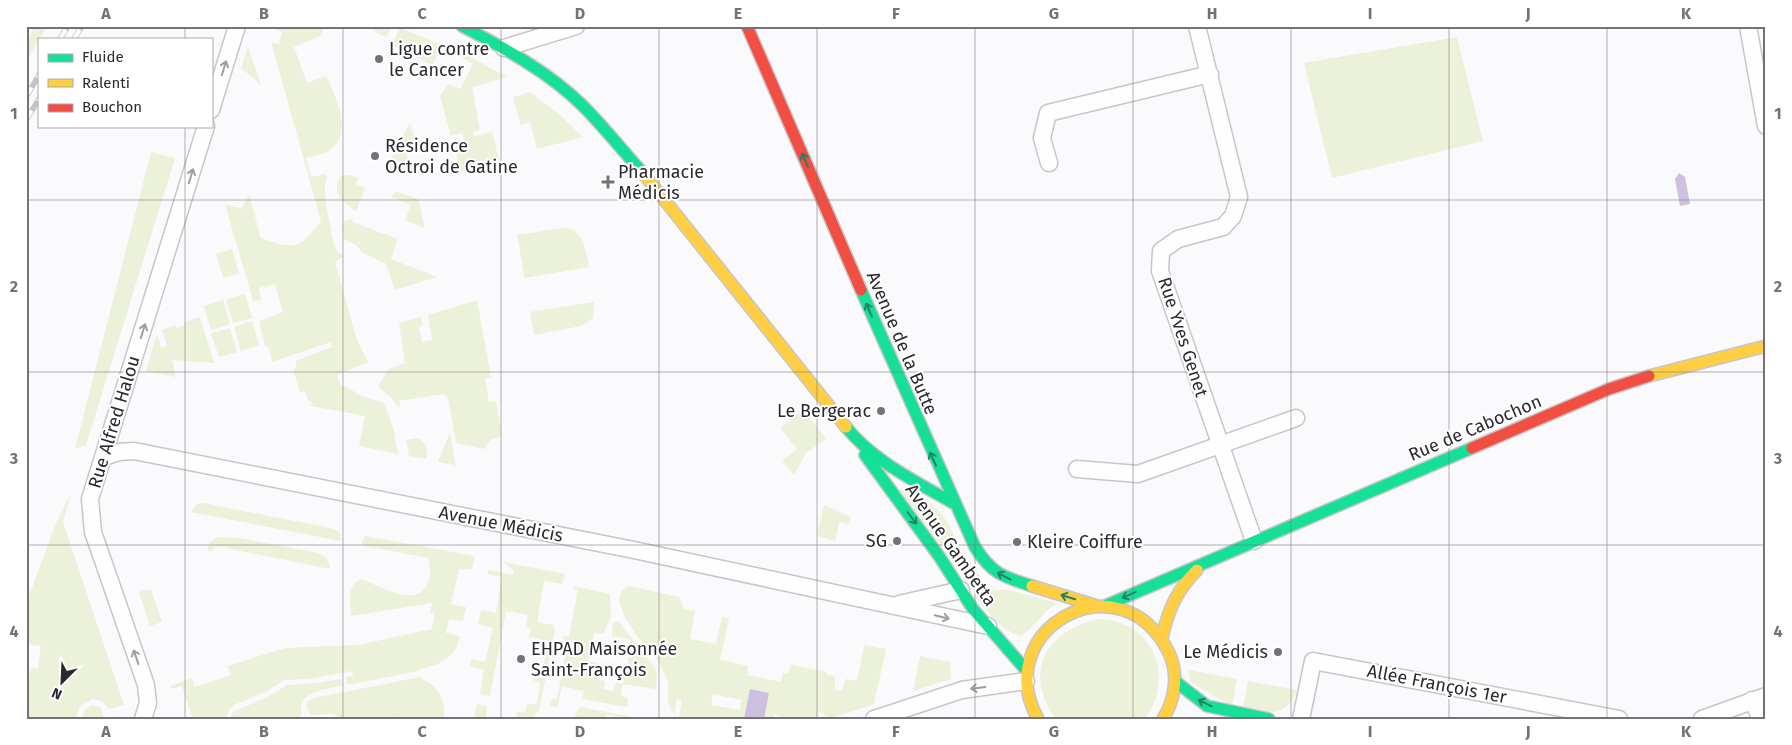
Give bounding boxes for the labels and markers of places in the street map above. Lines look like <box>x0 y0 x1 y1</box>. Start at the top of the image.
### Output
place label: Ligue contre le Cancer <box>389 38 489 81</box>
marker: Ligue contre le Cancer <box>373 53 385 65</box>
place label: Résidence Octroi de Gatine <box>385 135 518 178</box>
marker: Résidence Octroi de Gatine <box>369 150 381 162</box>
place label: Pharmacie Médicis <box>618 161 704 204</box>
marker: Pharmacie Médicis <box>602 176 614 188</box>
place label: Le Bergerac <box>777 400 871 422</box>
marker: Le Bergerac <box>875 405 887 417</box>
place label: SG <box>866 530 887 552</box>
place label: Kleire Coiffure <box>1027 531 1143 553</box>
marker: SG <box>891 535 903 547</box>
marker: Kleire Coiffure <box>1011 536 1023 548</box>
place label: EHPAD Maisonnée Saint-François <box>531 638 677 681</box>
place label: Le Médicis <box>1183 641 1268 663</box>
marker: Le Médicis <box>1272 646 1284 658</box>
marker: EHPAD Maisonnée Saint-François <box>515 653 527 665</box>

